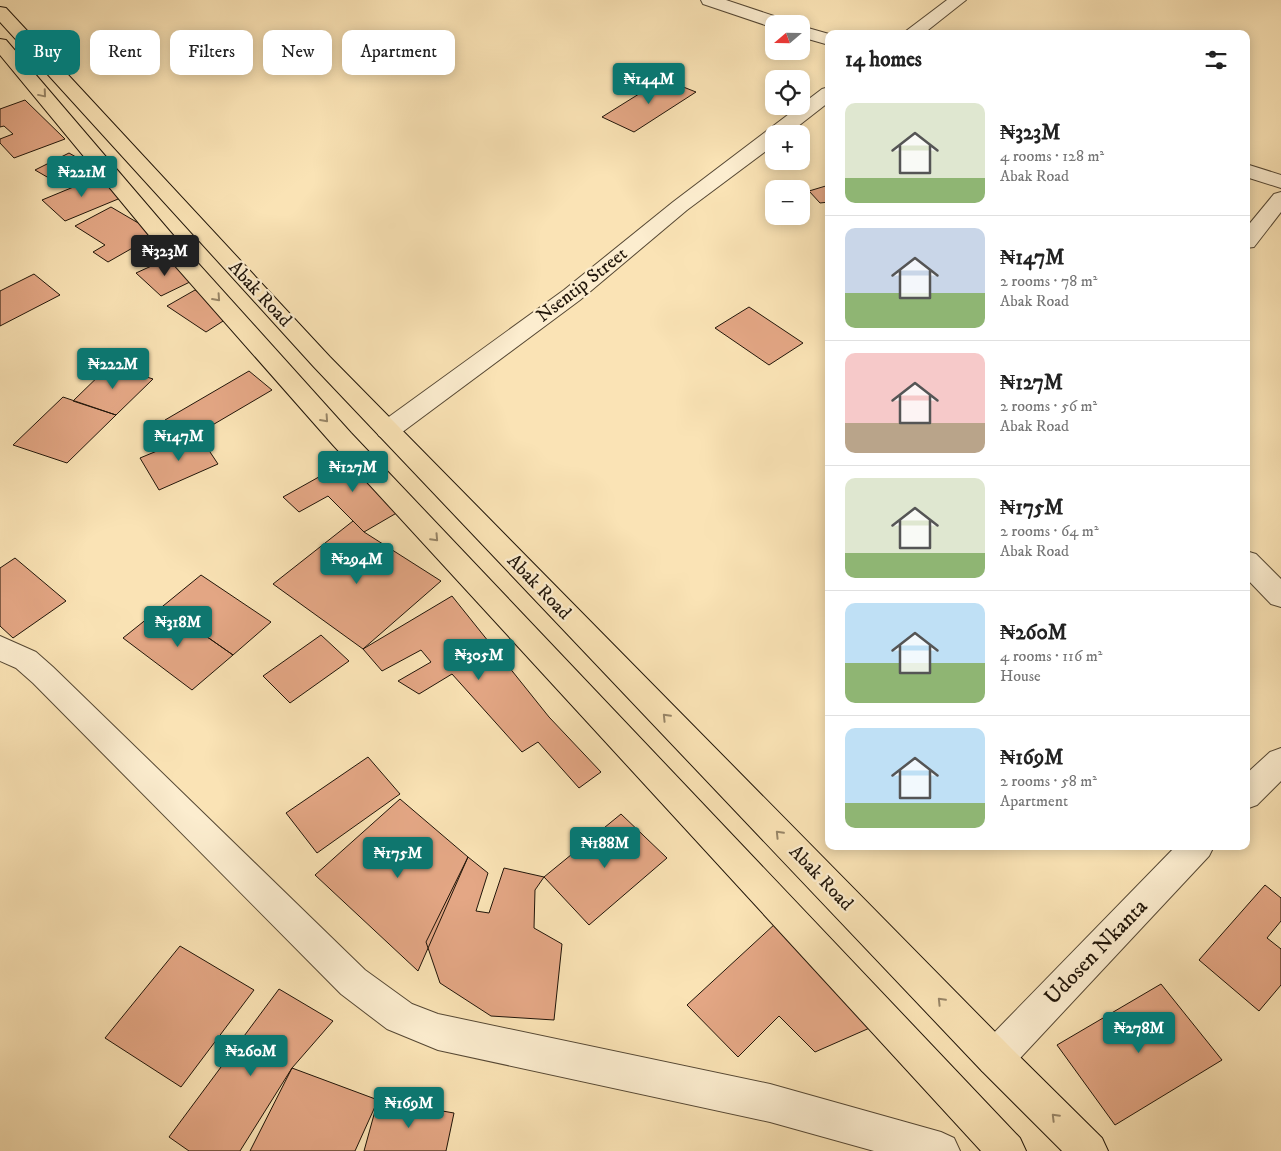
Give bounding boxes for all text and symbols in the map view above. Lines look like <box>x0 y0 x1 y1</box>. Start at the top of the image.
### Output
north arrow <box>765 15 810 60</box>
map controls <box>765 15 810 225</box>
chip: Buy <box>15 30 80 75</box>
chip: Rent <box>90 30 160 75</box>
chip: Filters <box>170 30 253 75</box>
chip: New <box>263 30 332 75</box>
chip: Apartment <box>342 30 455 75</box>
icon: filters <box>1202 46 1230 74</box>
text: 14 homes <box>845 47 922 73</box>
pin: ₦144M <box>614 62 684 105</box>
text: ₦144M <box>624 69 674 89</box>
button: locate <box>765 70 810 115</box>
one-way arrow <box>38 88 46 97</box>
text: ₦323M <box>1000 120 1060 146</box>
icon: home <box>885 123 945 183</box>
button: + <box>765 125 810 170</box>
text: 4 rooms · 128 m² <box>1000 146 1104 166</box>
pin: ₦221M <box>47 156 117 198</box>
text: ₦221M <box>58 162 106 182</box>
text: Abak Road <box>1000 166 1069 186</box>
button: − <box>765 180 810 225</box>
pin: ₦323M <box>130 234 200 277</box>
text: ₦323M <box>142 241 188 261</box>
street label: Nsentip Street <box>532 242 632 328</box>
text: ₦147M <box>1000 245 1065 271</box>
icon: home <box>885 248 945 308</box>
street label: Abak Road <box>224 256 297 332</box>
text: 2 rooms · 78 m² <box>1000 271 1097 291</box>
text: Abak Road <box>1000 291 1069 311</box>
one-way arrow <box>211 292 220 301</box>
pin: ₦222M <box>78 348 148 390</box>
text: ₦222M <box>88 354 138 374</box>
text: ₦127M <box>1000 370 1063 396</box>
icon: home <box>885 373 945 433</box>
text: 2 rooms · 56 m² <box>1000 396 1097 416</box>
one-way arrow <box>319 414 328 423</box>
text: Abak Road <box>1000 416 1069 436</box>
pin: ₦147M <box>144 420 214 462</box>
text: ₦147M <box>154 426 204 446</box>
pin: ₦127M <box>318 450 388 493</box>
text: ₦127M <box>329 457 377 477</box>
text: ₦175M <box>1000 495 1064 521</box>
icon: home <box>885 498 945 558</box>
text: 2 rooms · 64 m² <box>1000 521 1099 541</box>
one-way arrow <box>429 533 438 542</box>
text: Abak Road <box>1000 541 1069 561</box>
pin: ₦294M <box>322 542 392 585</box>
text: ₦294M <box>331 549 383 569</box>
street label: Abak Road <box>502 550 576 625</box>
pin: ₦318M <box>143 606 213 648</box>
text: ₦318M <box>155 612 201 632</box>
text: ₦260M <box>1000 620 1067 646</box>
icon: home <box>885 623 945 683</box>
pin: ₦305M <box>444 638 514 681</box>
text: ₦305M <box>455 645 503 665</box>
text: 4 rooms · 116 m² <box>1000 646 1102 666</box>
text: House <box>1000 666 1041 686</box>
one-way arrow <box>663 714 672 723</box>
text: ₦169M <box>1000 745 1063 771</box>
icon: home <box>885 748 945 808</box>
text: 2 rooms · 58 m² <box>1000 771 1097 791</box>
text: Apartment <box>1000 791 1068 811</box>
pin: ₦188M <box>570 826 640 869</box>
one-way arrow <box>776 831 785 840</box>
text: ₦188M <box>581 833 629 853</box>
pin: ₦175M <box>363 836 433 879</box>
street label: Abak Road <box>784 841 858 916</box>
text: ₦175M <box>374 843 422 863</box>
street label: Udosen Nkanta <box>1039 893 1154 1011</box>
one-way arrow <box>937 998 946 1007</box>
pin: ₦278M <box>1104 1012 1174 1054</box>
text: ₦278M <box>1114 1018 1164 1038</box>
pin: ₦260M <box>216 1034 286 1077</box>
text: ₦260M <box>226 1041 276 1061</box>
pin: ₦169M <box>374 1086 444 1129</box>
text: ₦169M <box>385 1093 433 1113</box>
one-way arrow <box>1052 1113 1061 1122</box>

